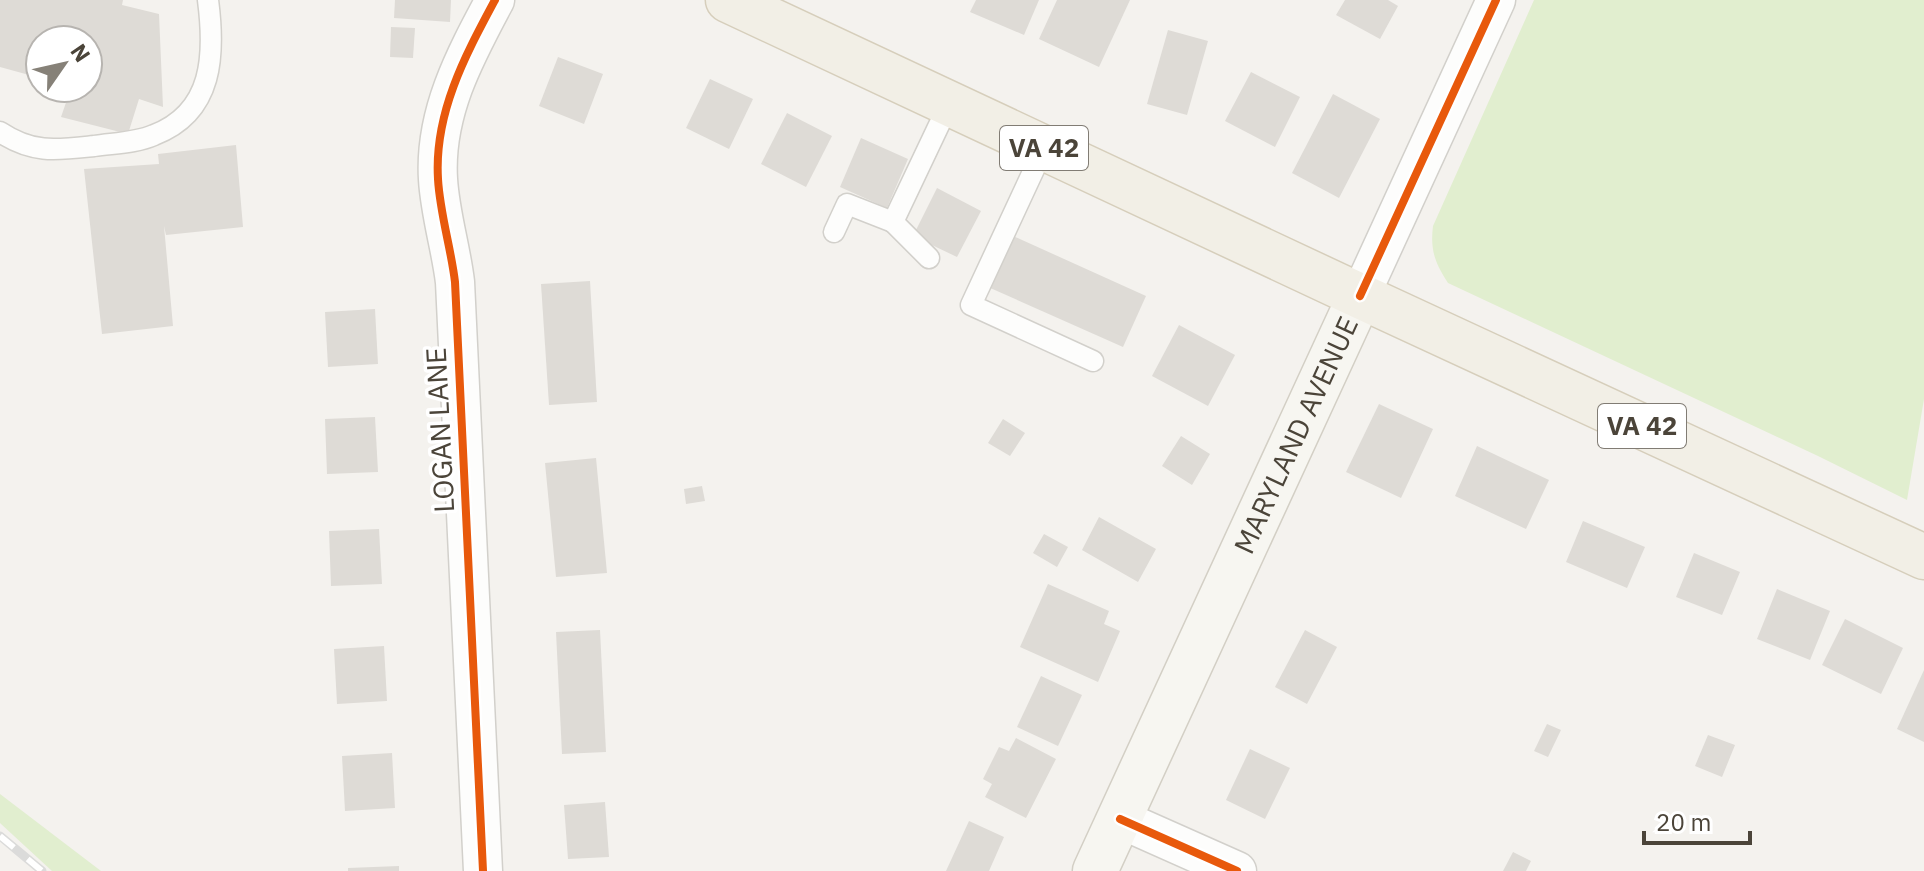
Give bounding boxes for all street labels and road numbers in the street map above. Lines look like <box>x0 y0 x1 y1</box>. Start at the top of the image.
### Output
road number: VA 42 <box>1000 126 1088 170</box>
street label: MARYLAND AVENUE <box>1225 310 1366 559</box>
street label: LOGAN LANE <box>417 346 462 514</box>
road number: VA 42 <box>1598 404 1686 448</box>

